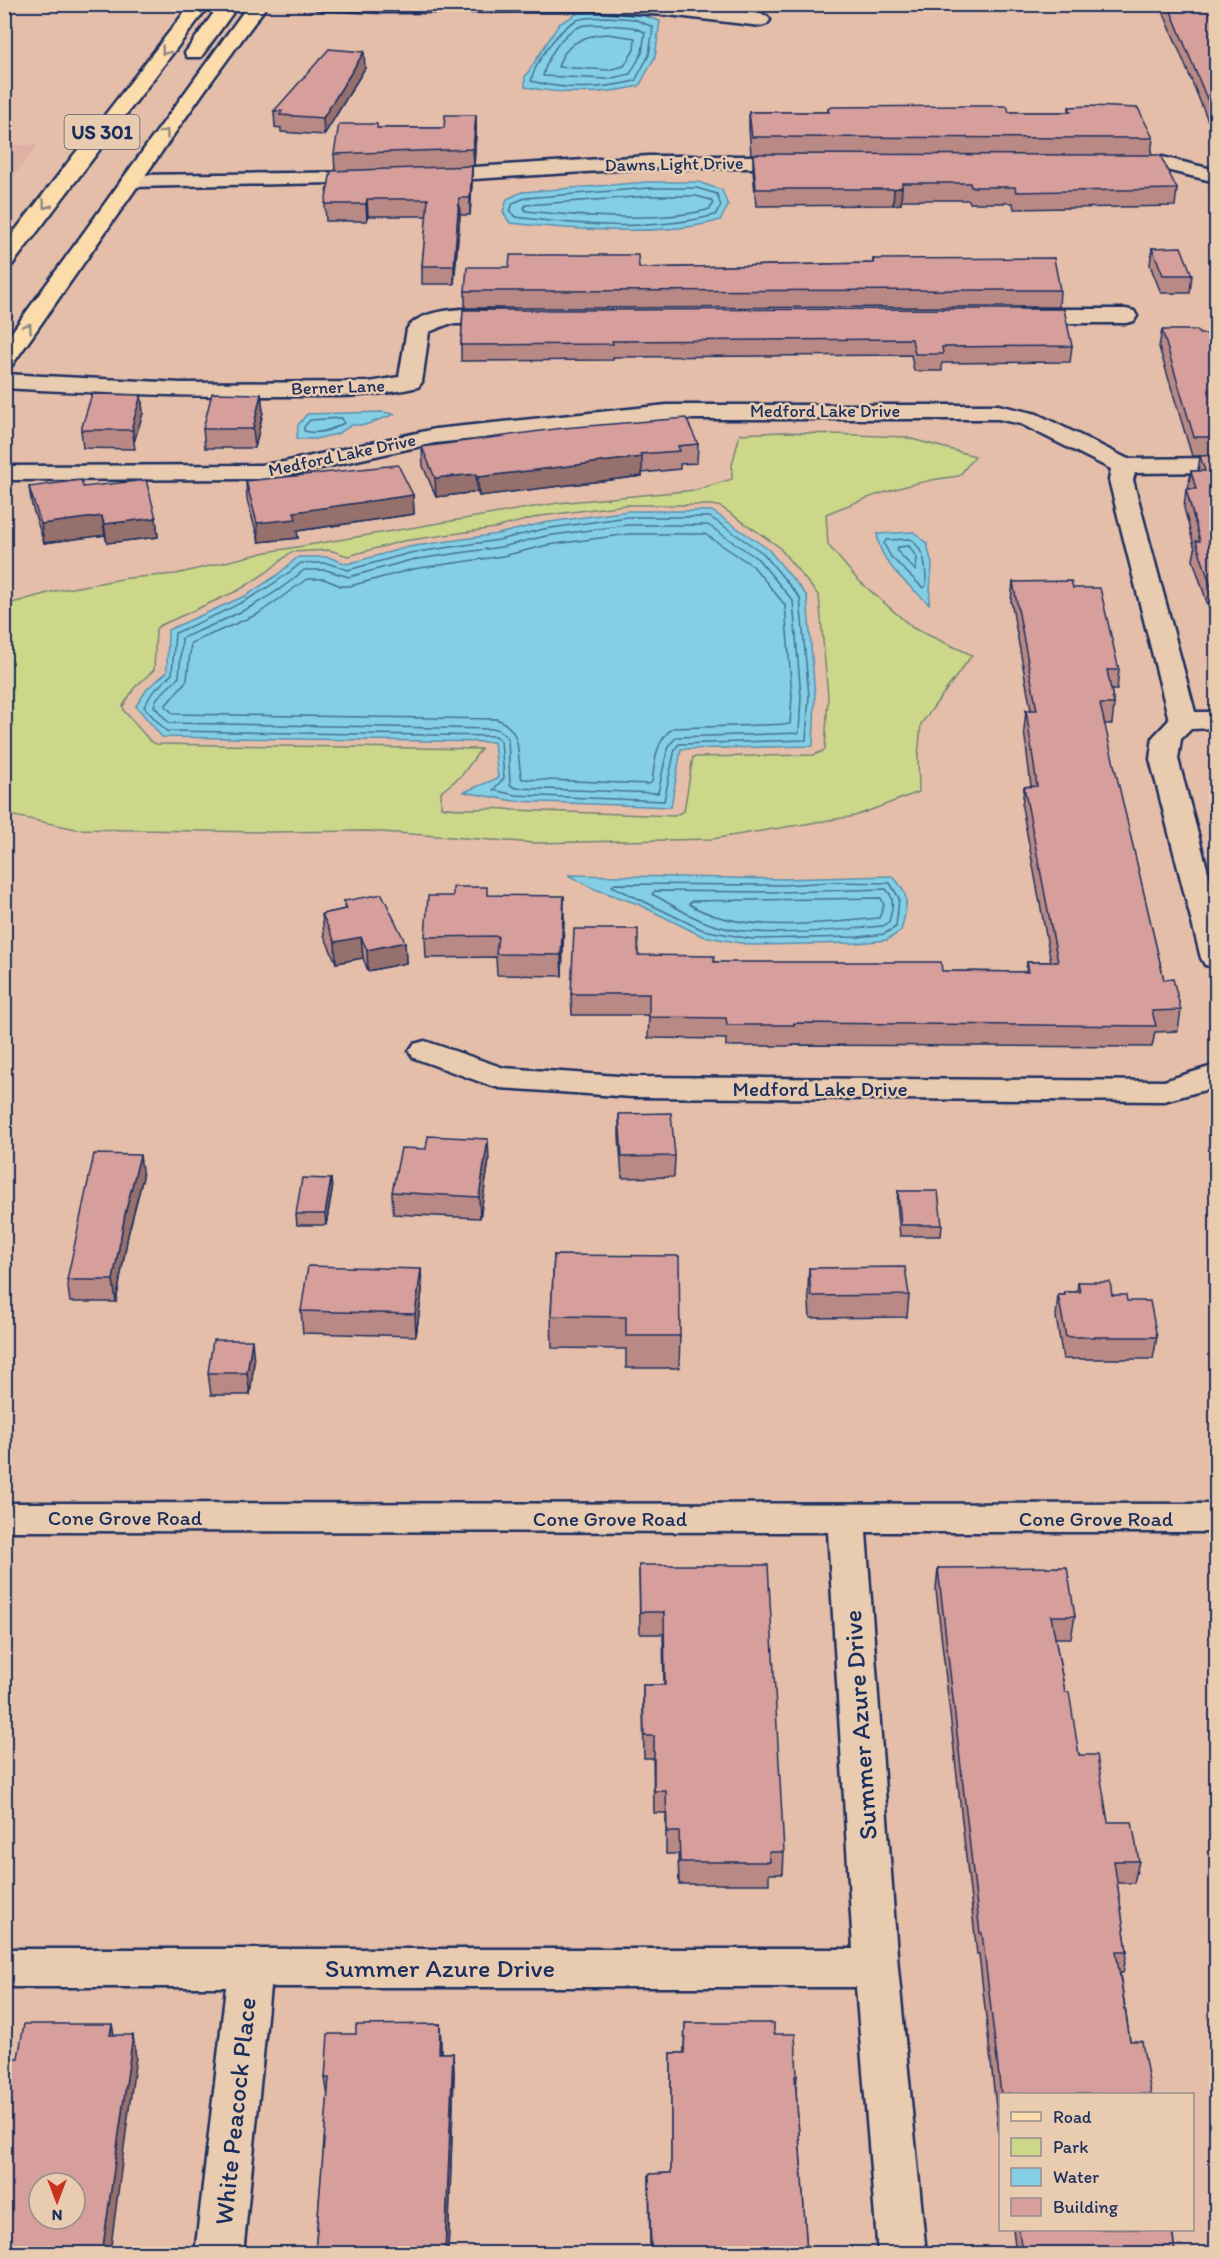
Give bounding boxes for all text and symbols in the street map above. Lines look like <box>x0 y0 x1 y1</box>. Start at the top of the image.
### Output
one-way arrow <box>162 44 173 55</box>
road number: US 301 <box>64 115 140 149</box>
one-way arrow <box>157 129 168 140</box>
street label: Dawns Light Drive <box>604 152 744 176</box>
one-way arrow <box>42 198 53 209</box>
one-way arrow <box>21 322 32 333</box>
street label: Berner Lane <box>291 374 385 400</box>
street label: Medford Lake Drive <box>750 400 900 422</box>
street label: Medford Lake Drive <box>266 429 418 481</box>
street label: Medford Lake Drive <box>732 1076 908 1101</box>
street label: Cone Grove Road <box>48 1505 203 1530</box>
street label: Cone Grove Road <box>533 1506 688 1531</box>
street label: Cone Grove Road <box>1019 1506 1174 1531</box>
street label: Summer Azure Drive <box>836 1609 884 1841</box>
street label: Summer Azure Drive <box>325 1952 555 1984</box>
street label: White Peacock Place <box>207 1996 263 2226</box>
legend <box>999 2093 1194 2231</box>
text: Road <box>1053 2106 1092 2128</box>
text: Park <box>1053 2136 1088 2158</box>
text: Water <box>1053 2166 1099 2188</box>
north arrow <box>27 2171 87 2231</box>
text: Building <box>1053 2196 1119 2218</box>
text: N <box>52 2206 62 2225</box>

